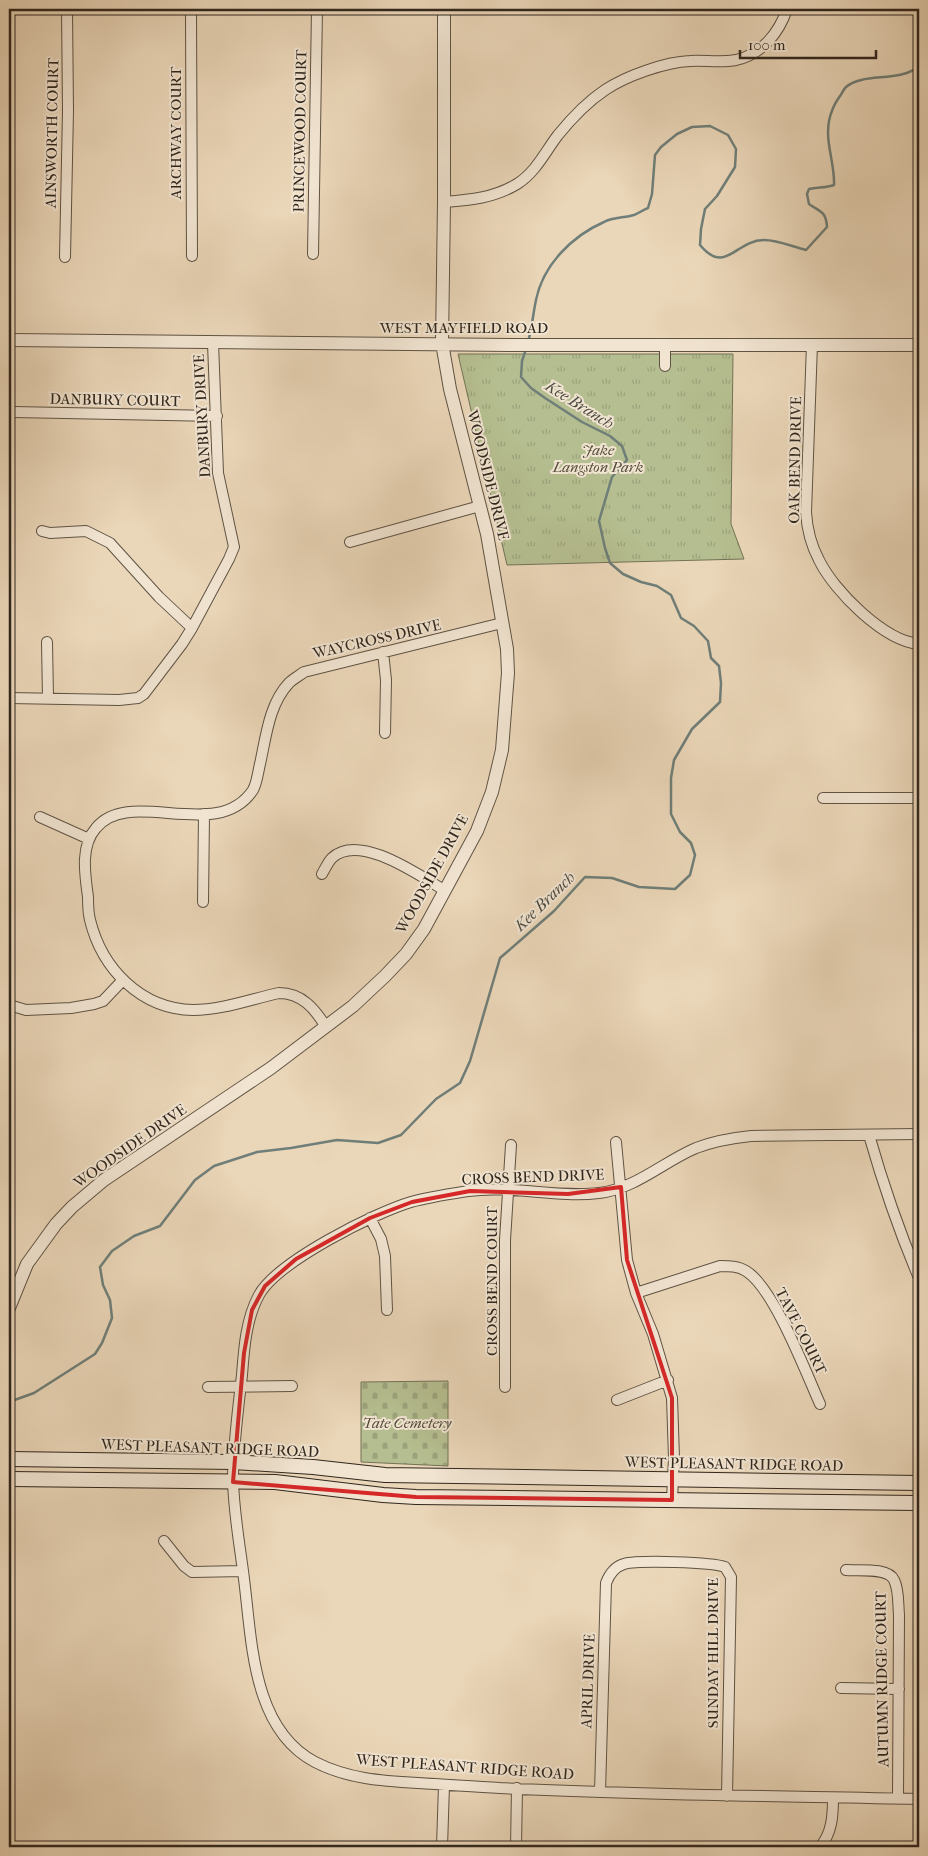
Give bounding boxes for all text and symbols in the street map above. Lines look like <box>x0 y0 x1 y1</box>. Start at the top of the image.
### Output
scale bar <box>740 28 877 60</box>
text: 100 m <box>748 36 786 54</box>
street label: PRINCEWOOD COURT <box>290 49 310 213</box>
street label: AINSWORTH COURT <box>42 57 62 209</box>
street label: ARCHWAY COURT <box>167 66 185 200</box>
street label: WEST MAYFIELD ROAD <box>379 319 548 337</box>
street label: DANBURY DRIVE <box>190 354 214 478</box>
water label: Kee Branch <box>541 375 617 433</box>
street label: DANBURY COURT <box>49 390 181 410</box>
street label: OAK BEND DRIVE <box>785 396 805 524</box>
street label: WOODSIDE DRIVE <box>463 407 513 542</box>
park label: Jake Langston Park <box>552 441 643 476</box>
street label: WAYCROSS DRIVE <box>310 615 443 663</box>
street label: WOODSIDE DRIVE <box>391 811 472 938</box>
water label: Kee Branch <box>509 868 579 936</box>
street label: WOODSIDE DRIVE <box>69 1100 190 1192</box>
street label: CROSS BEND DRIVE <box>461 1166 605 1188</box>
street label: CROSS BEND COURT <box>483 1205 501 1356</box>
street label: TAVE COURT <box>771 1285 831 1378</box>
park label: Tate Cemetery <box>363 1414 452 1432</box>
street label: WEST PLEASANT RIDGE ROAD <box>100 1435 319 1461</box>
street label: WEST PLEASANT RIDGE ROAD <box>624 1453 843 1475</box>
street label: SUNDAY HILL DRIVE <box>704 1578 722 1728</box>
street label: AUTUMN RIDGE COURT <box>871 1590 893 1768</box>
street label: APRIL DRIVE <box>577 1633 599 1730</box>
street label: WEST PLEASANT RIDGE ROAD <box>354 1750 575 1784</box>

